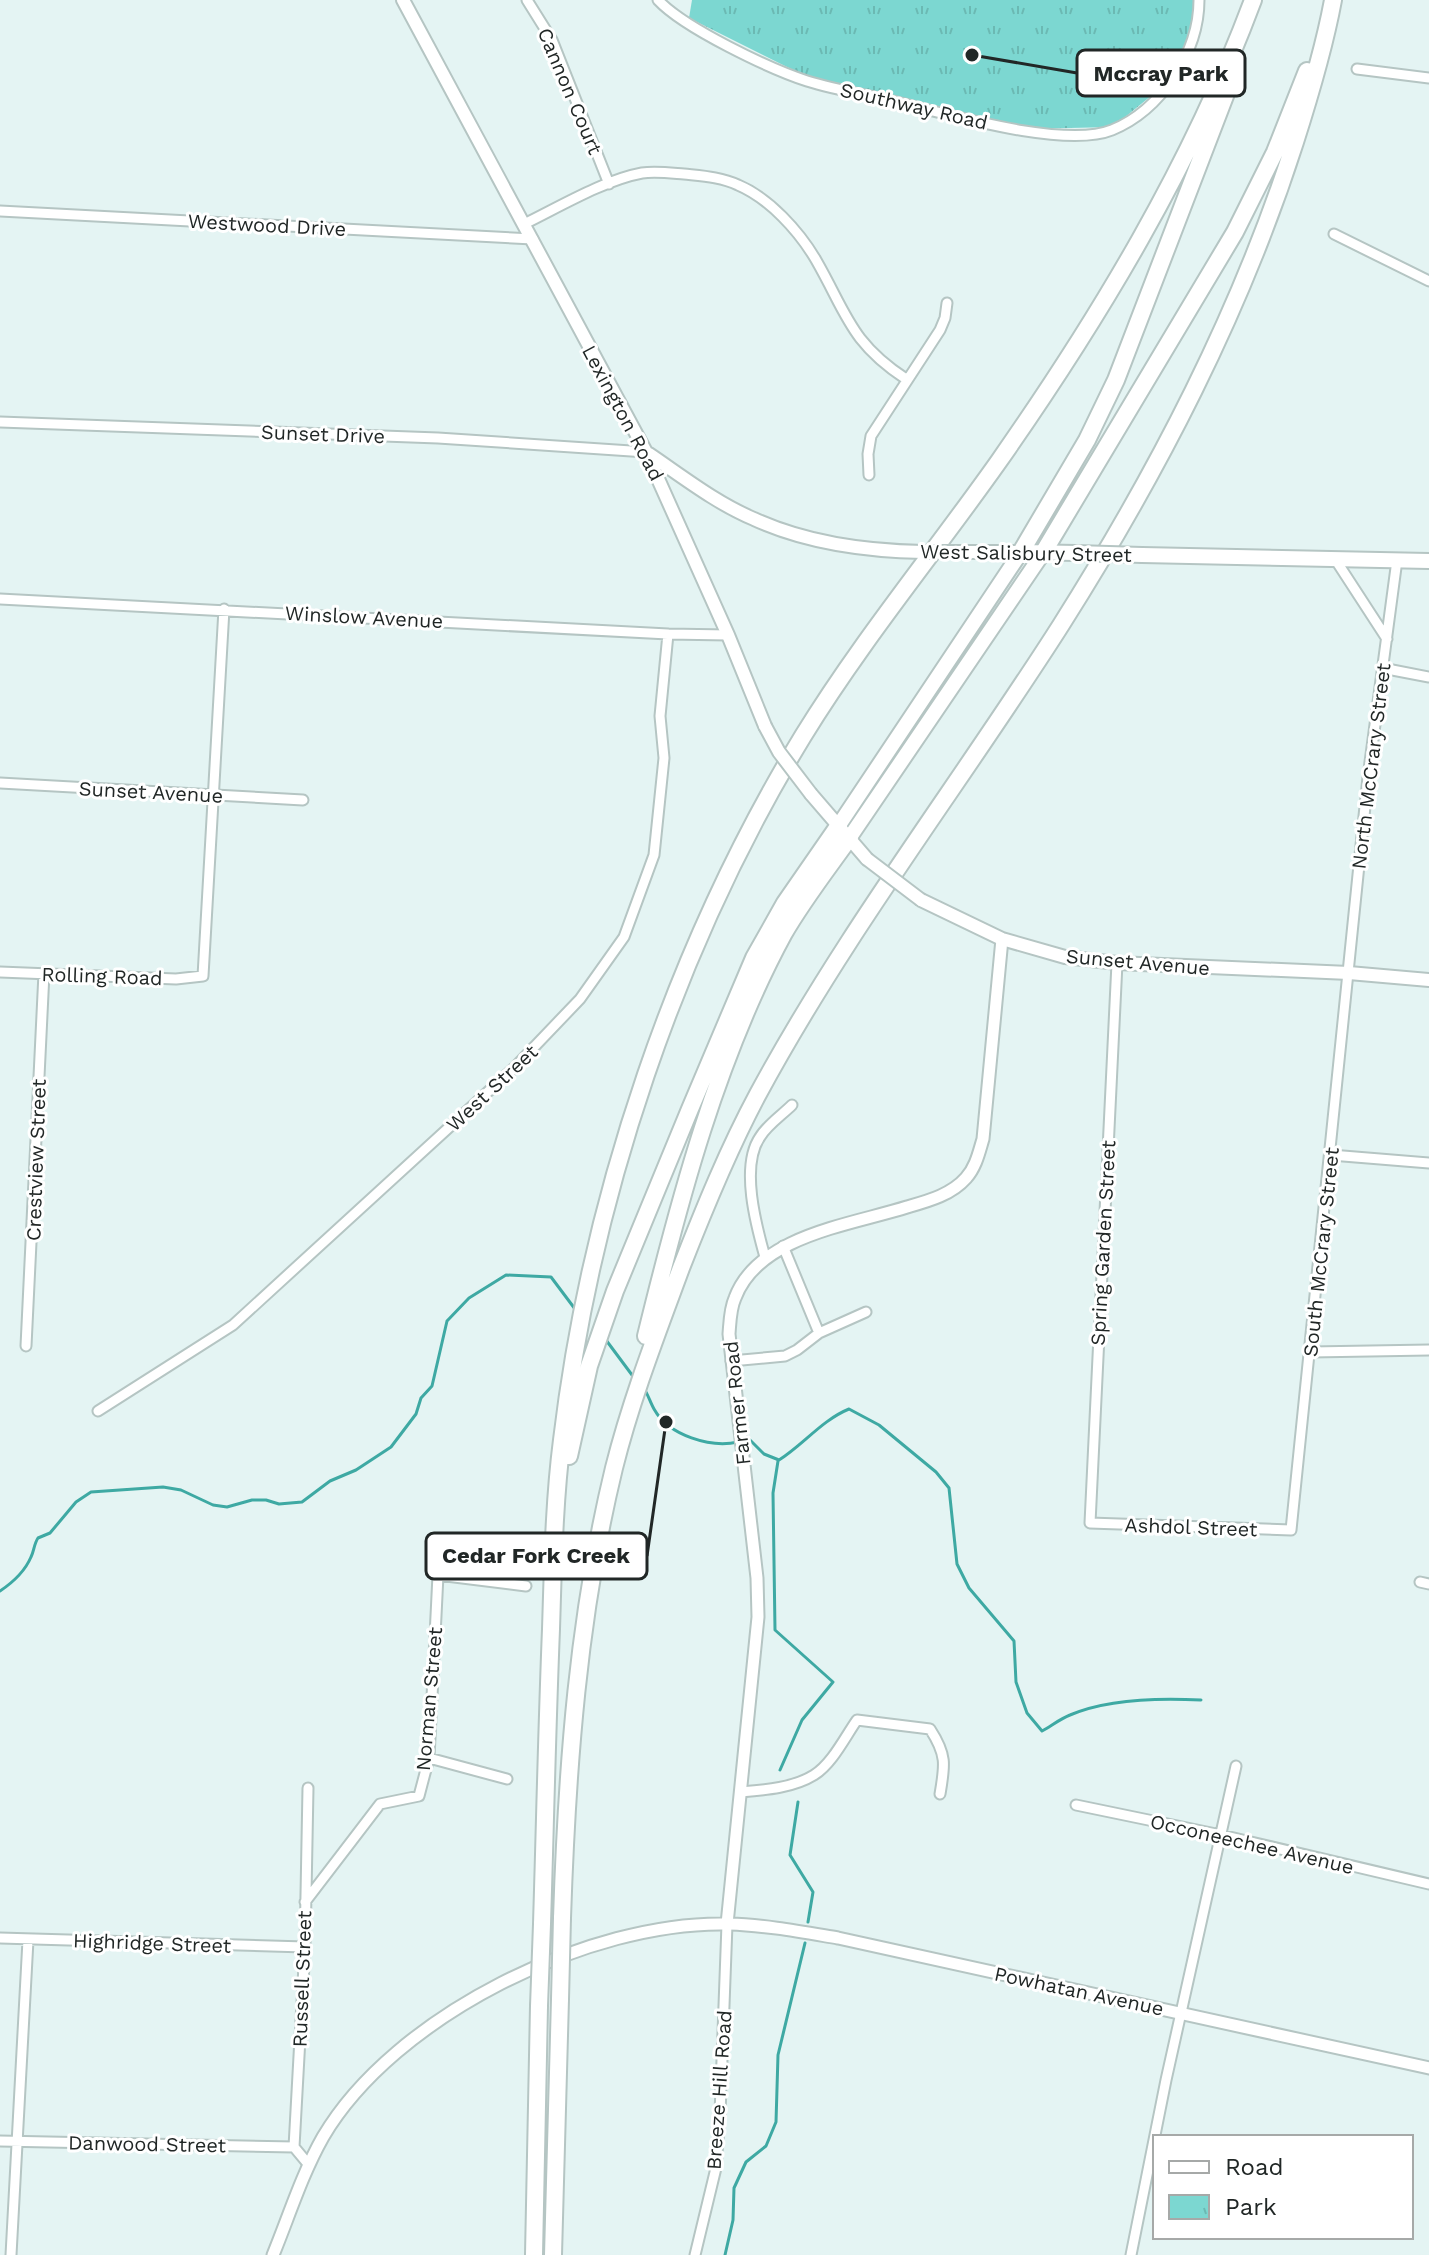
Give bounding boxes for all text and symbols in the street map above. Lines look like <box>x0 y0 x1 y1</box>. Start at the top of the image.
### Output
street label: Cannon Court <box>533 24 608 158</box>
callout: Mccray Park <box>1077 50 1245 96</box>
text: Mccray Park <box>1093 61 1229 86</box>
street label: Southway Road <box>838 77 990 135</box>
street label: Westwood Drive <box>187 209 347 241</box>
street label: Lexington Road <box>577 341 669 485</box>
street label: Sunset Drive <box>261 420 385 448</box>
street label: West Salisbury Street <box>920 539 1133 567</box>
street label: Winslow Avenue <box>284 601 444 633</box>
street label: North McCrary Street <box>1346 661 1396 870</box>
street label: Sunset Avenue <box>78 776 224 808</box>
street label: Sunset Avenue <box>1065 944 1211 980</box>
street label: Rolling Road <box>41 962 163 990</box>
street label: West Street <box>441 1039 543 1136</box>
street label: Crestview Street <box>21 1078 51 1242</box>
street label: Spring Garden Street <box>1086 1139 1120 1346</box>
street label: South McCrary Street <box>1298 1145 1344 1358</box>
street label: Farmer Road <box>719 1340 755 1466</box>
street label: Ashdol Street <box>1124 1513 1258 1541</box>
callout: Cedar Fork Creek <box>426 1533 647 1579</box>
text: Cedar Fork Creek <box>442 1543 630 1568</box>
street label: Norman Street <box>411 1625 447 1772</box>
street label: Occoneechee Avenue <box>1148 1809 1356 1879</box>
street label: Russell Street <box>288 1910 316 2048</box>
street label: Highridge Street <box>73 1928 232 1958</box>
street label: Powhatan Avenue <box>992 1961 1166 2021</box>
street label: Breeze Hill Road <box>701 2009 737 2171</box>
street label: Danwood Street <box>68 2131 227 2157</box>
legend <box>1153 2135 1413 2239</box>
text: Road <box>1225 2153 1284 2181</box>
text: Park <box>1225 2193 1277 2221</box>

